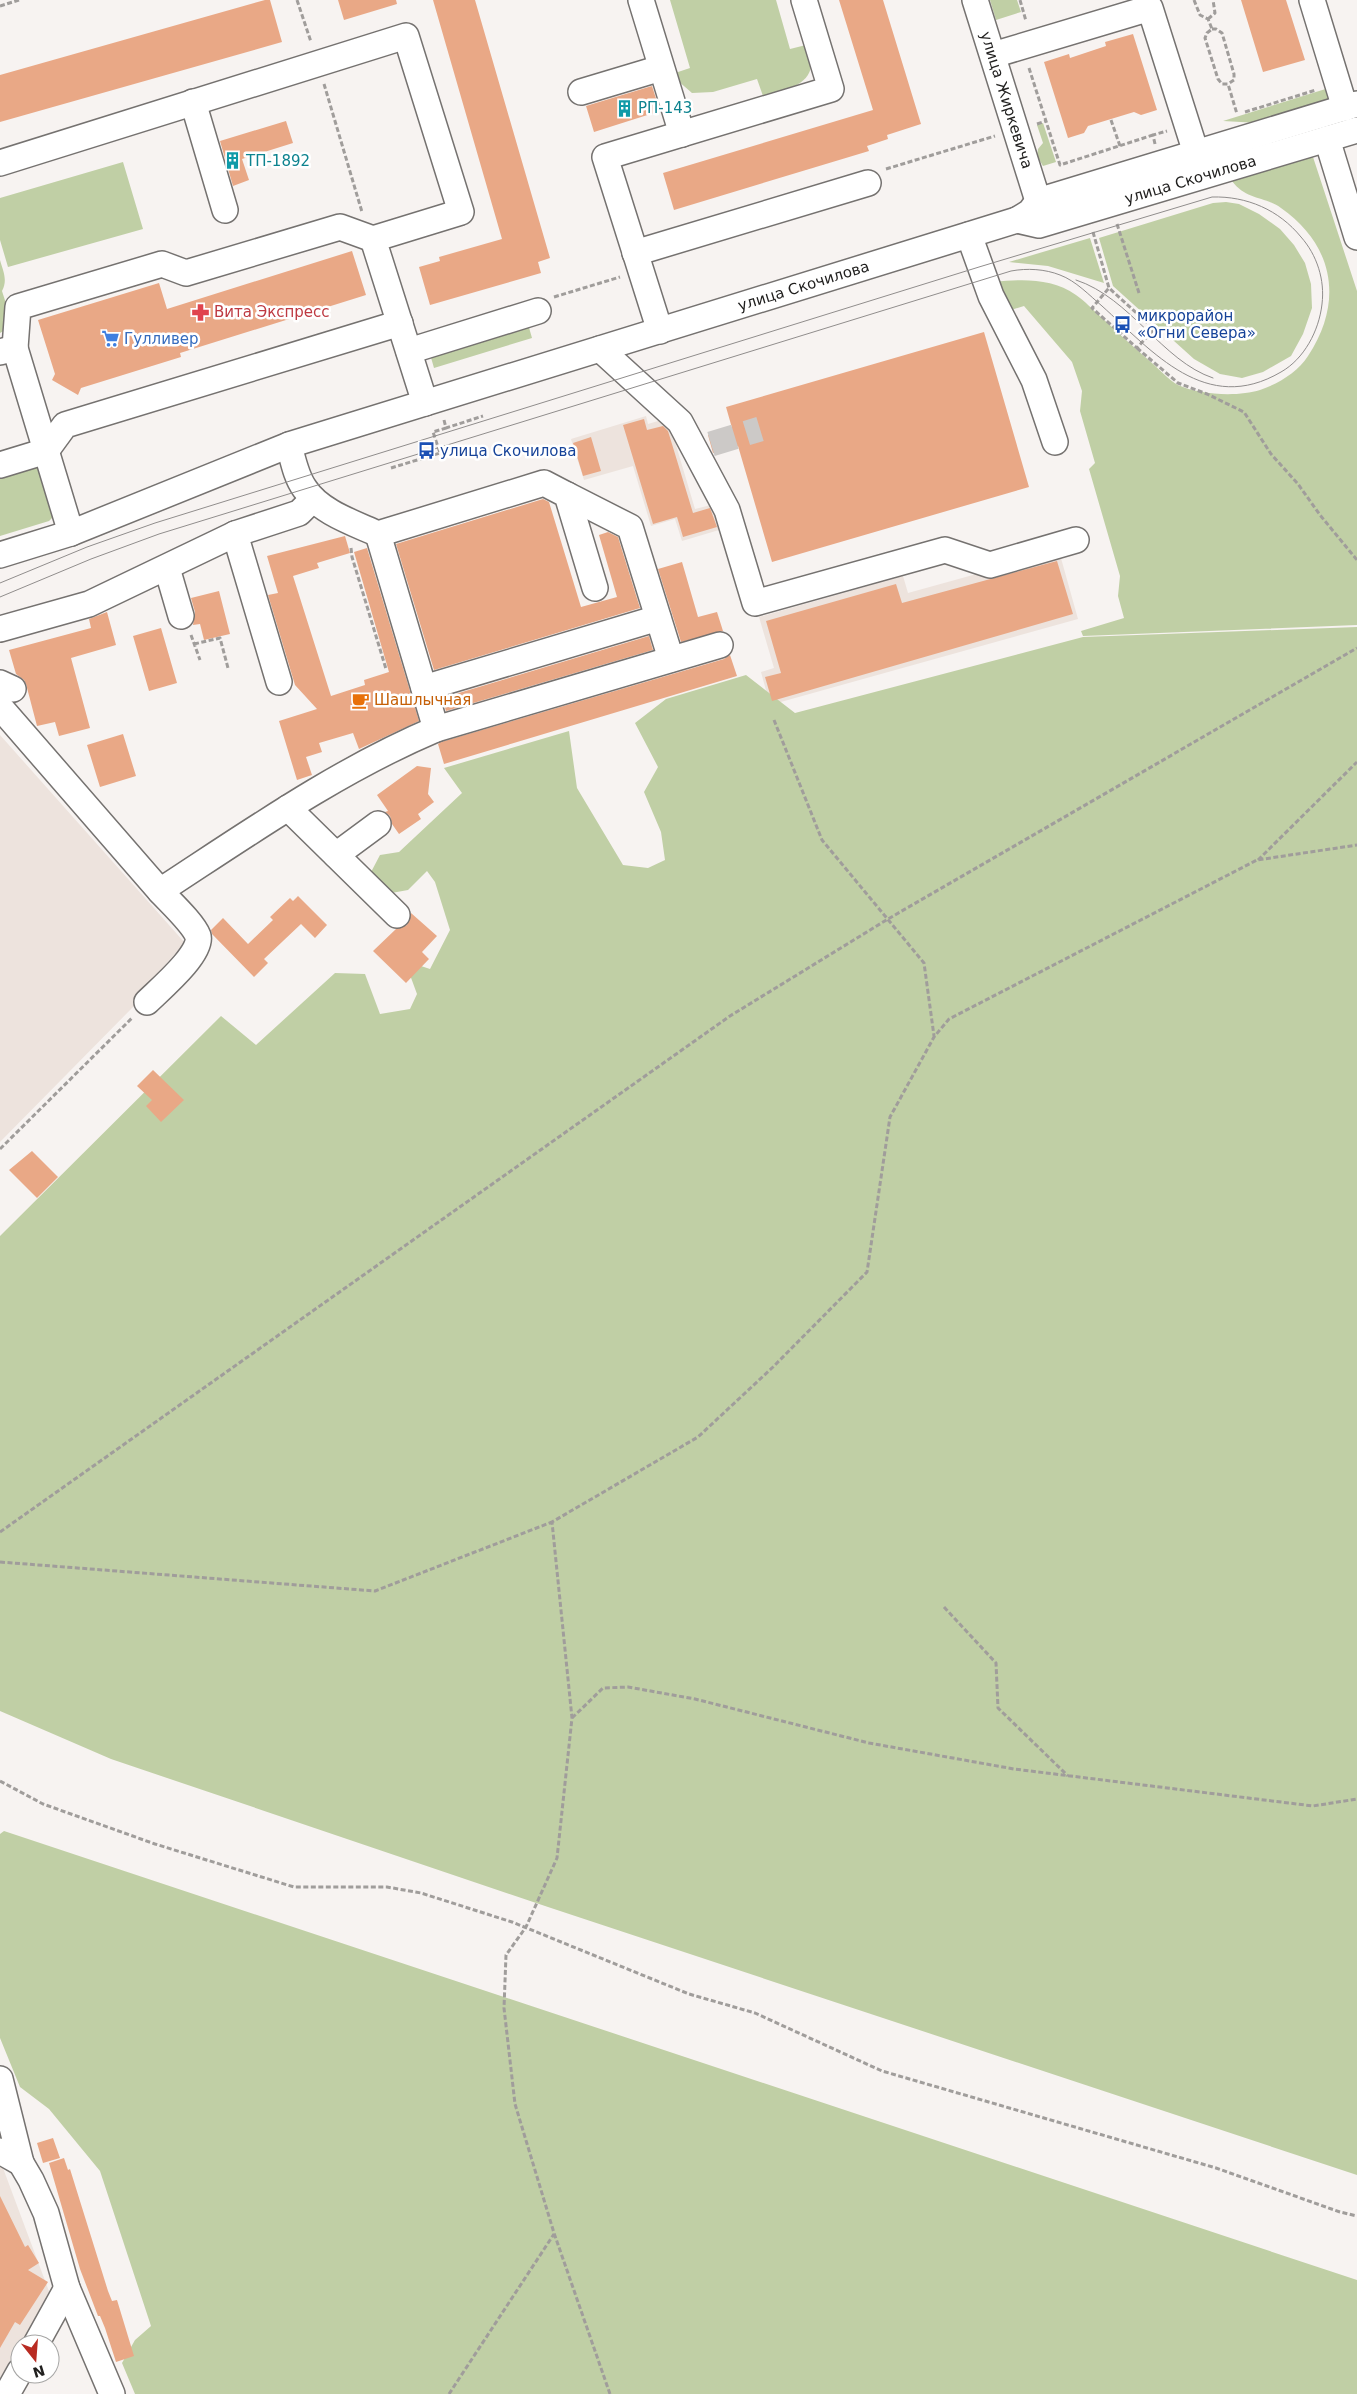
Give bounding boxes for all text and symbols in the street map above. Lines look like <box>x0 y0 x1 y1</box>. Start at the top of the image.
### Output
street label: улица Жиркевича <box>976 29 1036 171</box>
building icon: РП-143 <box>614 98 634 118</box>
place label: РП-143 <box>638 99 692 117</box>
building icon: ТП-1892 <box>222 151 242 171</box>
place label: ТП-1892 <box>245 152 310 170</box>
street label: улица Скочилова <box>1122 152 1258 208</box>
street label: улица Скочилова <box>736 257 871 315</box>
pharmacy icon: Вита Экспресс <box>190 302 210 322</box>
place label: Вита Экспресс <box>214 303 330 321</box>
place label: микрорайон «Огни Севера» <box>1137 307 1256 342</box>
bus stop icon: микрорайон «Огни Севера» <box>1113 315 1133 335</box>
supermarket icon: Гулливер <box>100 329 120 349</box>
place label: Гулливер <box>124 330 199 348</box>
bus stop icon: улица Скочилова <box>416 441 436 461</box>
place label: улица Скочилова <box>440 442 577 460</box>
cafe icon: Шашлычная <box>350 690 370 710</box>
place label: Шашлычная <box>374 691 471 709</box>
north arrow <box>10 2334 60 2384</box>
text: N <box>31 2362 47 2381</box>

